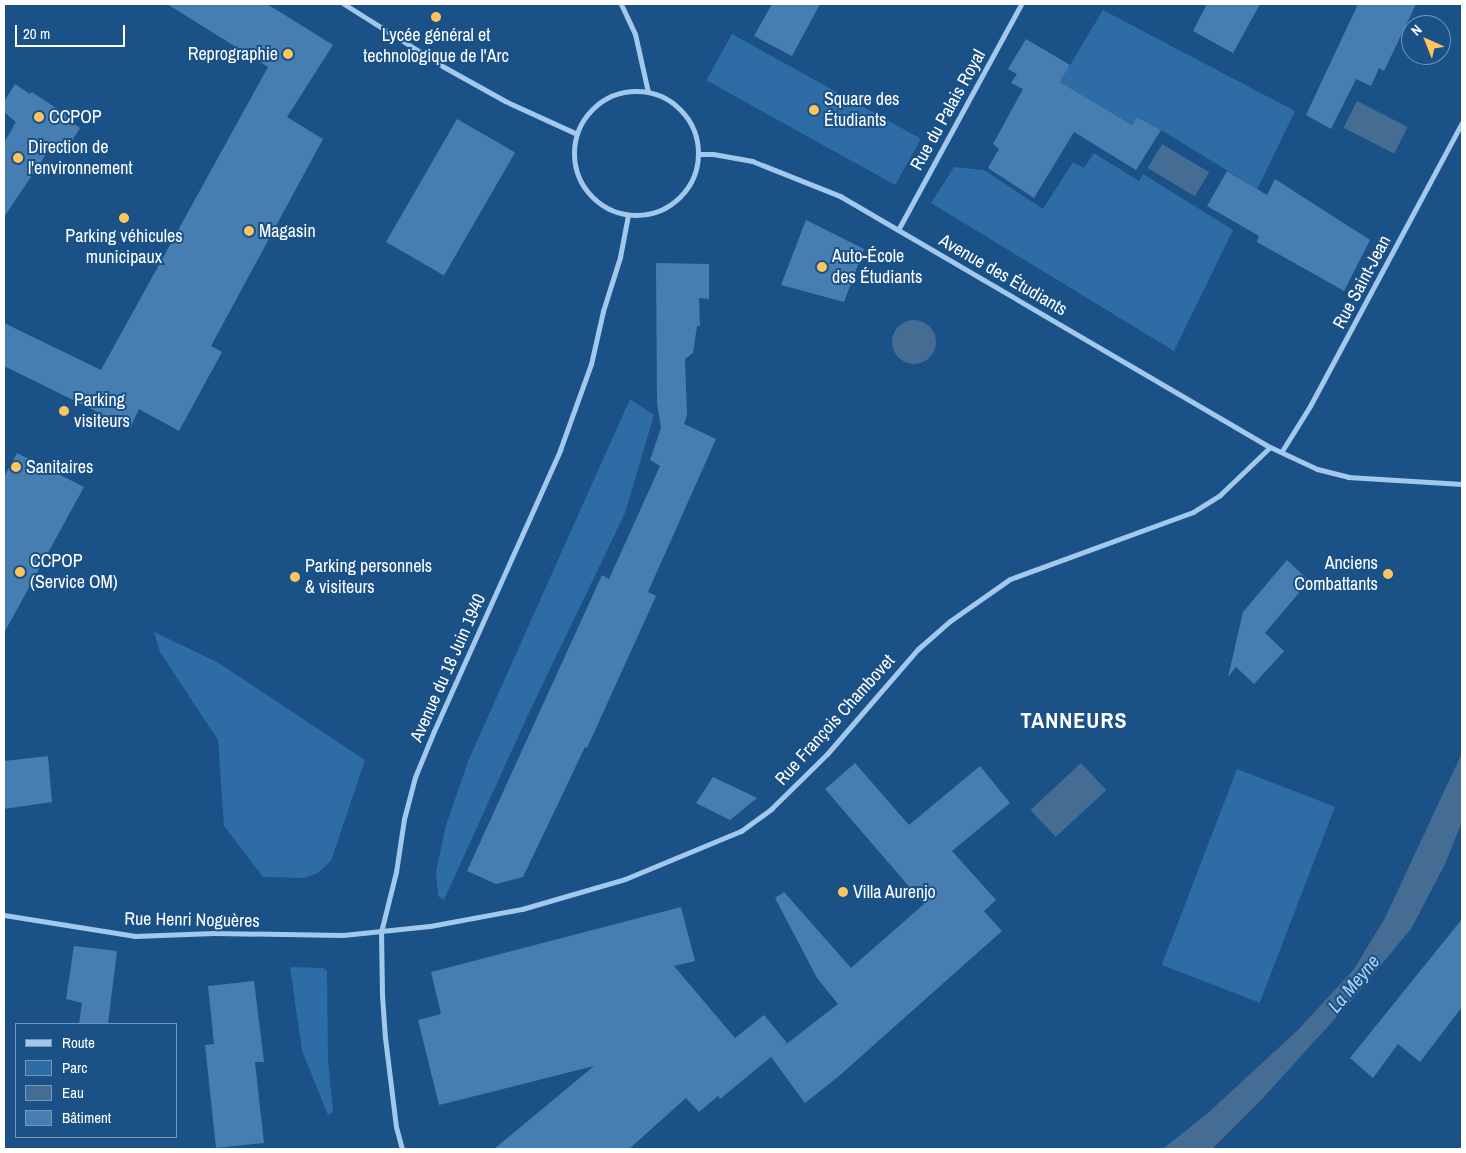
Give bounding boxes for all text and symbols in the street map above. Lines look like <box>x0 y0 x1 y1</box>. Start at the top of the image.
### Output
marker: Lycée général et technologique de l'Arc <box>430 11 442 23</box>
scale bar <box>18 15 128 47</box>
north arrow <box>1401 15 1451 65</box>
text: N <box>1407 21 1426 39</box>
text: 20 m <box>23 23 50 44</box>
place label: Lycée général et technologique de l'Arc <box>363 25 509 68</box>
place label: Reprographie <box>188 43 278 65</box>
street label: Rue du Palais Royal <box>906 46 990 174</box>
marker: Reprographie <box>282 48 294 60</box>
place label: Square des Étudiants <box>824 89 899 132</box>
marker: Square des Étudiants <box>808 104 820 116</box>
place label: CCPOP <box>49 106 101 128</box>
marker: CCPOP <box>33 111 45 123</box>
place label: Direction de l'environnement <box>28 137 133 180</box>
marker: Direction de l'environnement <box>12 152 24 164</box>
marker: Parking véhicules municipaux <box>118 212 130 224</box>
place label: Magasin <box>259 220 316 242</box>
marker: Magasin <box>243 225 255 237</box>
place label: Parking véhicules municipaux <box>65 226 183 268</box>
street label: Avenue des Étudiants <box>935 230 1071 320</box>
street label: Rue Saint-Jean <box>1328 232 1396 332</box>
place label: Auto-École des Étudiants <box>832 246 922 288</box>
marker: Auto-École des Étudiants <box>816 261 828 273</box>
place label: Parking visiteurs <box>74 390 130 432</box>
marker: Parking visiteurs <box>58 405 70 417</box>
place label: Sanitaires <box>26 456 93 478</box>
marker: Sanitaires <box>10 461 22 473</box>
place label: CCPOP (Service OM) <box>30 551 118 594</box>
place label: Anciens Combattants <box>1294 553 1378 596</box>
place label: Parking personnels & visiteurs <box>305 556 432 598</box>
marker: CCPOP (Service OM) <box>14 566 26 578</box>
marker: Anciens Combattants <box>1382 568 1394 580</box>
marker: Parking personnels & visiteurs <box>289 571 301 583</box>
street label: Avenue du 18 Juin 1940 <box>406 591 490 745</box>
street label: Rue François Chambovet <box>771 650 899 790</box>
district label: TANNEURS <box>1020 708 1128 734</box>
place label: Villa Aurenjo <box>853 881 936 903</box>
marker: Villa Aurenjo <box>837 886 849 898</box>
street label: Rue Henri Noguères <box>124 908 260 932</box>
water label: La Meyne <box>1323 950 1385 1018</box>
legend <box>15 1023 178 1138</box>
text: Route <box>62 1032 95 1053</box>
text: Parc <box>62 1057 87 1078</box>
text: Eau <box>62 1082 84 1103</box>
text: Bâtiment <box>62 1107 111 1128</box>

